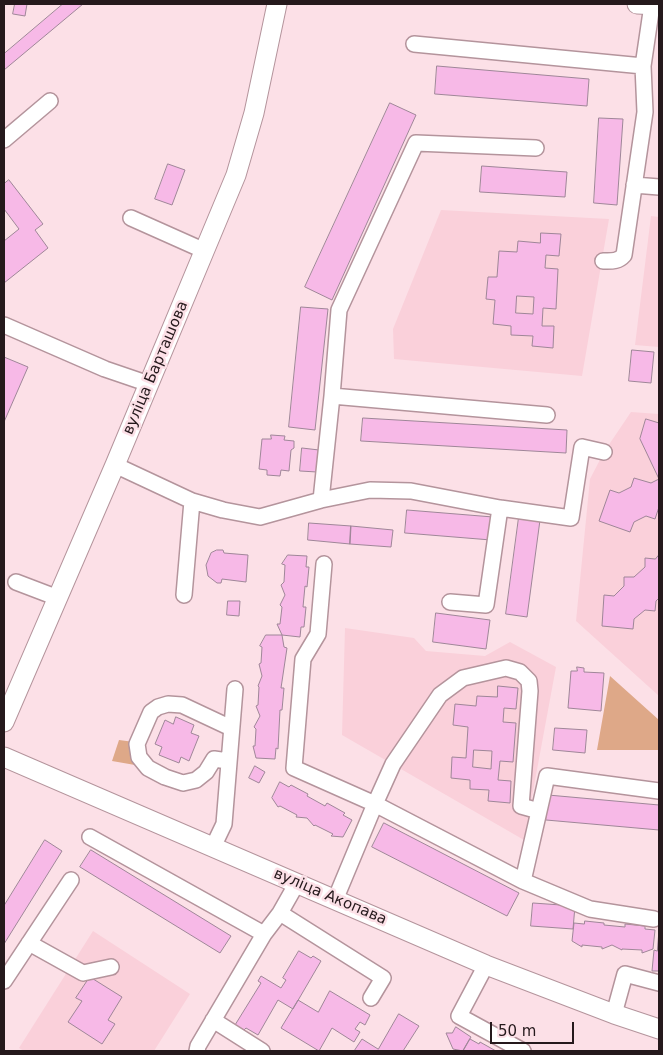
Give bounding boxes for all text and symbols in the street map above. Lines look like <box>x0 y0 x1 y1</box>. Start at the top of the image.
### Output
street label: вуліца Барташова <box>120 298 192 438</box>
street label: вуліца Акопава <box>271 865 389 929</box>
scale bar <box>493 1012 577 1044</box>
text: 50 m <box>498 1022 536 1040</box>

